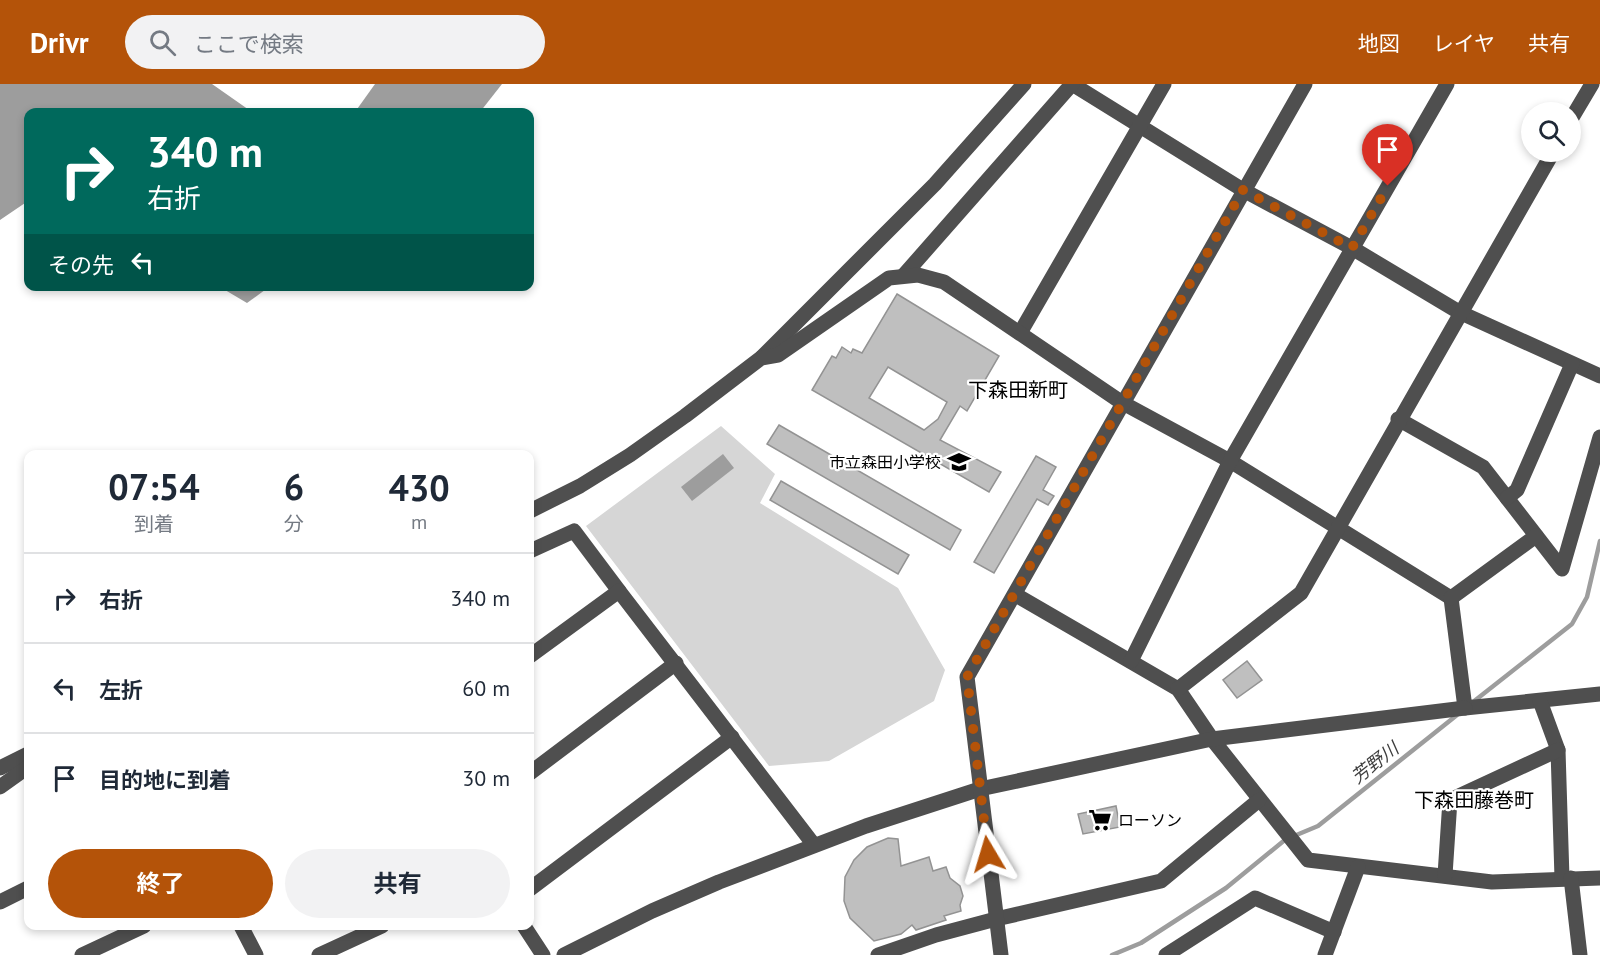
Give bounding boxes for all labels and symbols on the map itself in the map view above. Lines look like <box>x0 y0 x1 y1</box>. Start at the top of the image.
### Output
pin <box>1362 124 1413 186</box>
district label: 下森田新町 <box>968 377 1068 403</box>
school or university icon: 市立森田小学校 <box>946 449 972 475</box>
place label: 市立森田小学校 <box>829 452 941 472</box>
water label: 芳野川 <box>1346 736 1405 788</box>
district label: 下森田藤巻町 <box>1414 787 1534 813</box>
supermarket icon: ローソン <box>1087 807 1113 833</box>
place label: ローソン <box>1118 810 1182 830</box>
position arrow <box>956 822 1020 886</box>

